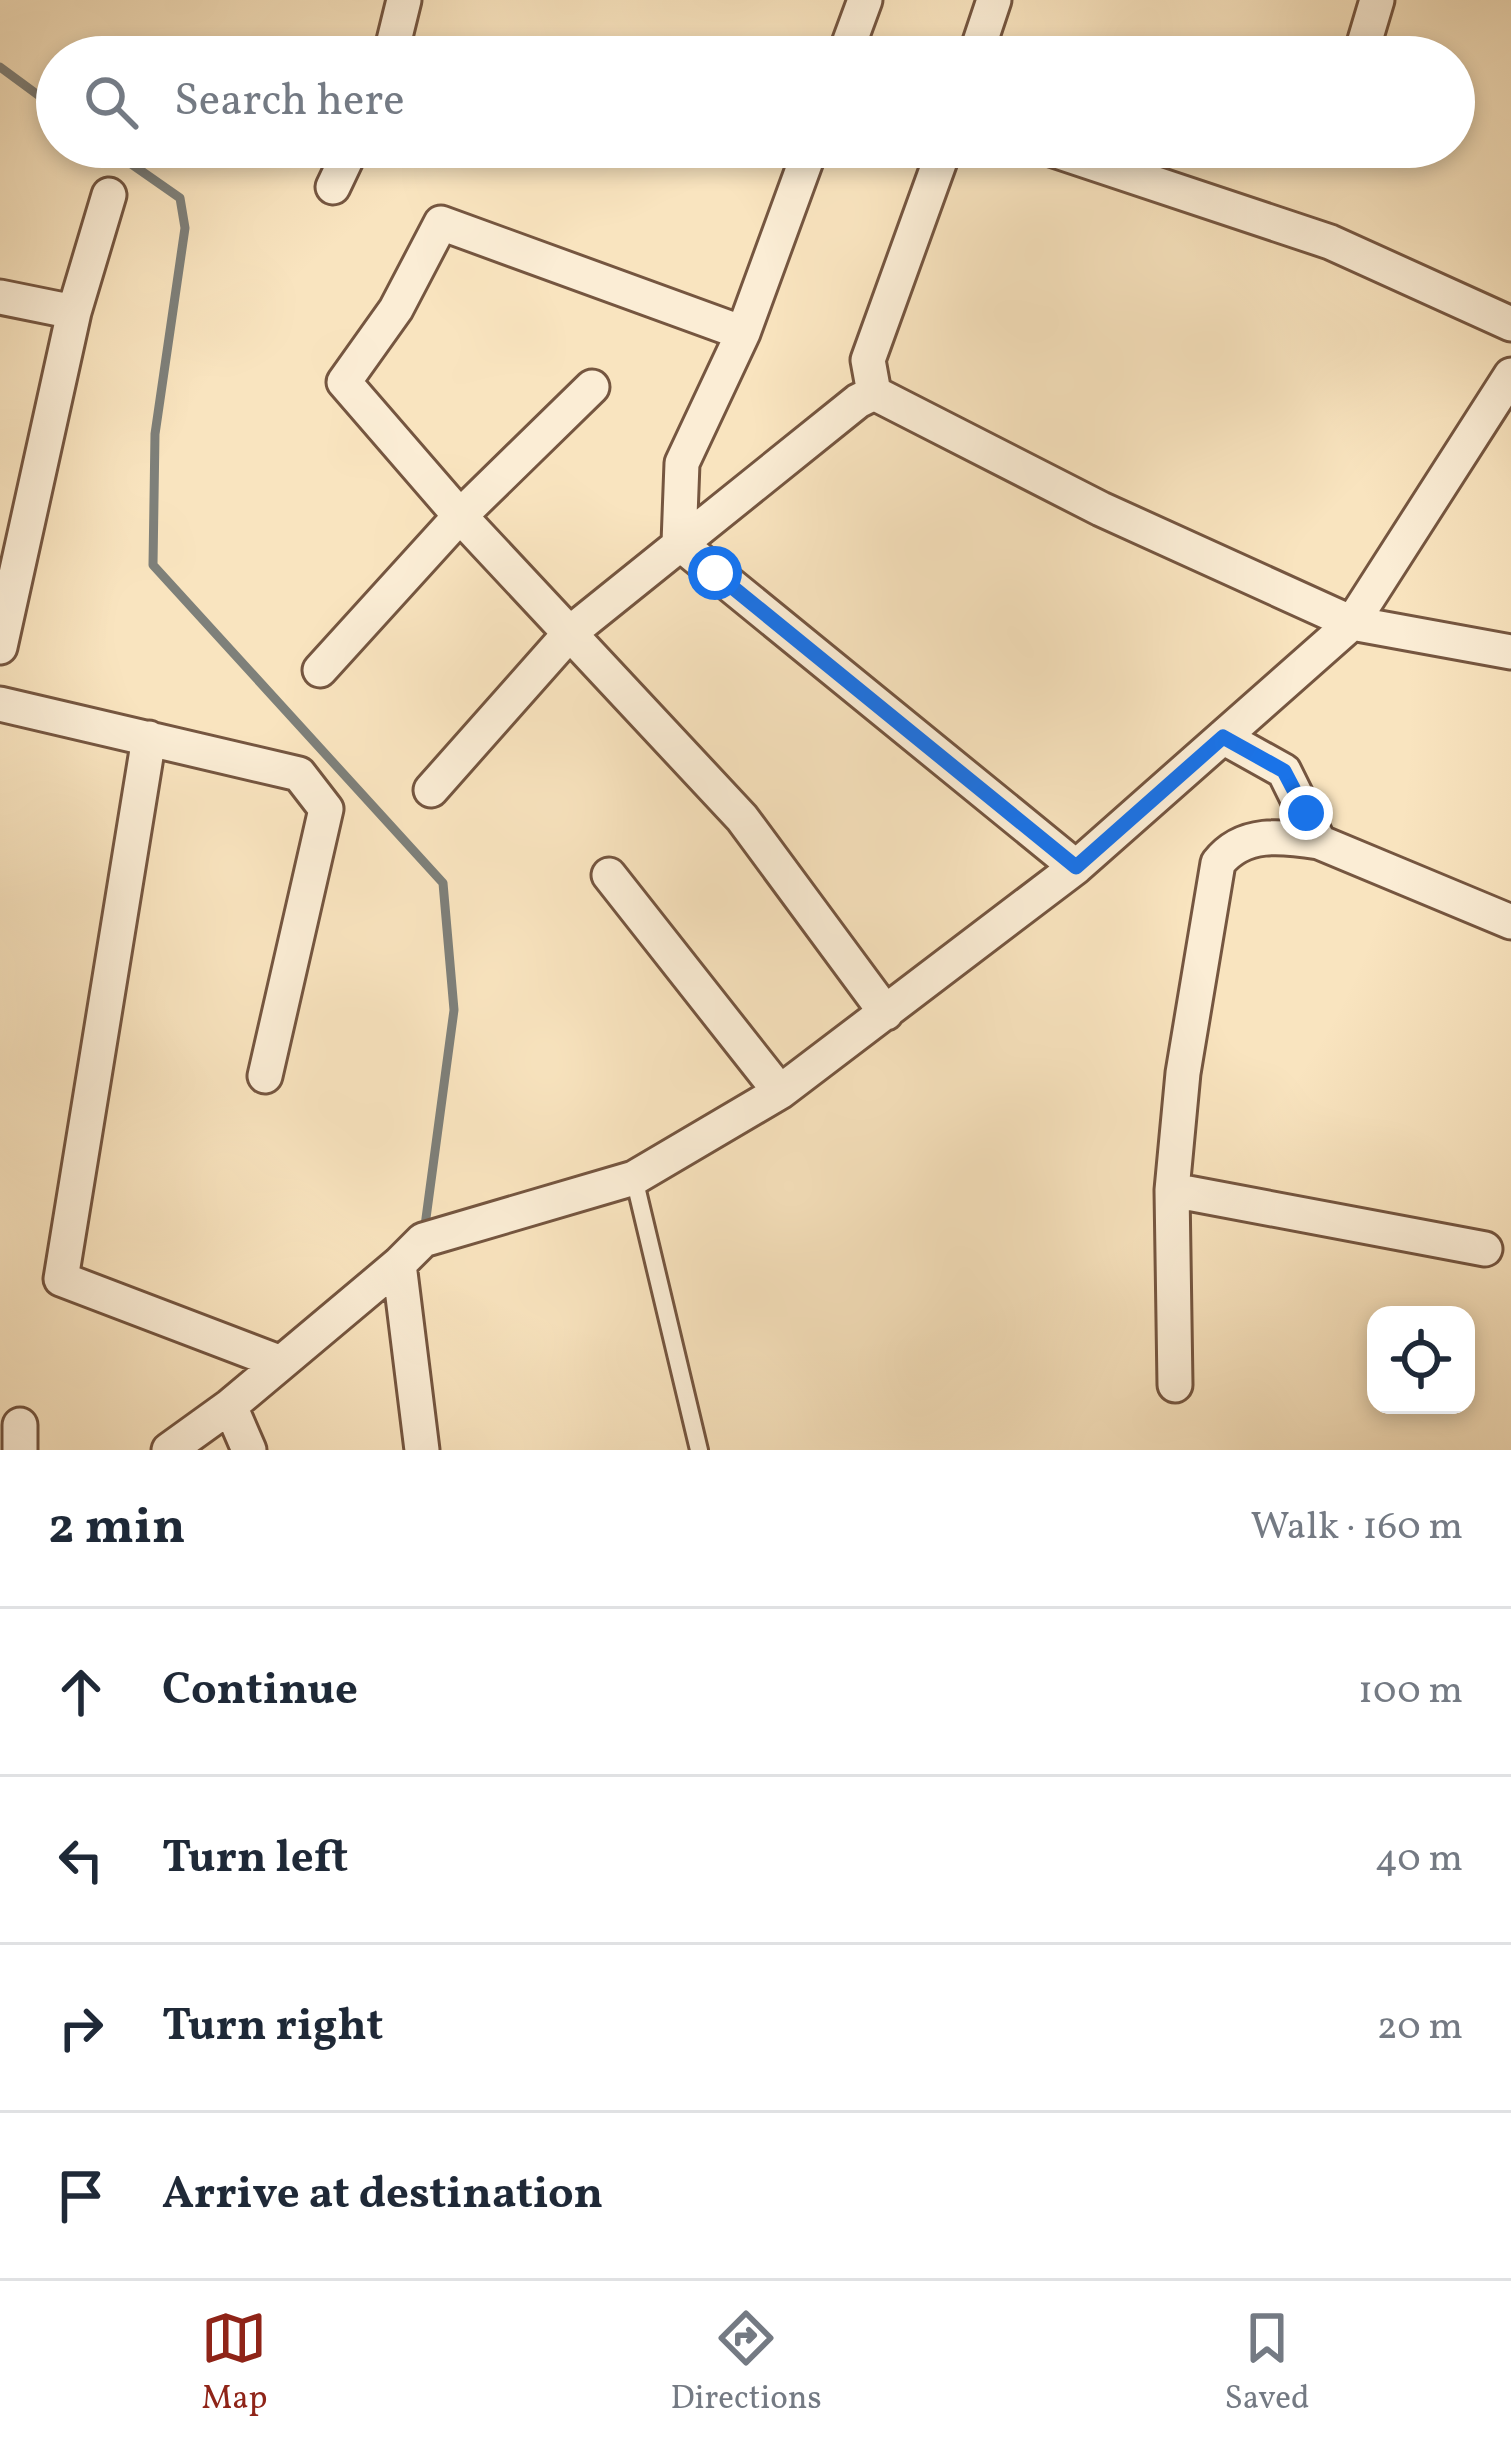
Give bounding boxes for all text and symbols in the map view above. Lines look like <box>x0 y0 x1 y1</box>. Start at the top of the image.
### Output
search box <box>36 36 1475 168</box>
icon: search <box>78 69 144 135</box>
text: Search here <box>174 71 405 134</box>
route start <box>688 546 742 600</box>
route end <box>1279 786 1333 840</box>
map controls <box>1367 1306 1475 1414</box>
button: locate <box>1367 1306 1475 1414</box>
text: 2 min <box>48 1493 186 1564</box>
text: Walk · 160 m <box>1250 1501 1463 1555</box>
icon: ahead <box>48 1659 114 1725</box>
text: Continue <box>162 1660 358 1723</box>
text: 100 m <box>1358 1665 1463 1719</box>
icon: left <box>48 1827 114 1893</box>
text: Turn left <box>162 1828 348 1891</box>
text: 40 m <box>1375 1833 1463 1887</box>
icon: right <box>48 1995 114 2061</box>
text: Turn right <box>162 1996 383 2059</box>
text: 20 m <box>1377 2001 1463 2055</box>
icon: arrive <box>48 2163 114 2229</box>
text: Arrive at destination <box>162 2164 603 2227</box>
tab: Map <box>201 2305 268 2423</box>
tab: Directions <box>670 2305 822 2423</box>
tab: Saved <box>1225 2305 1310 2423</box>

